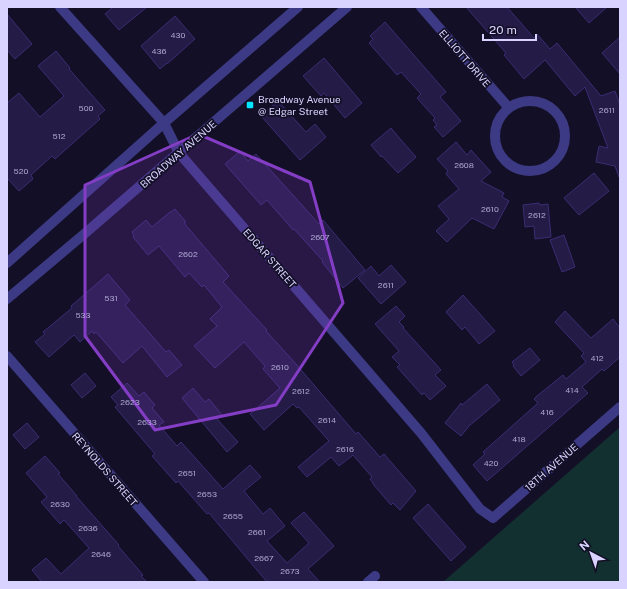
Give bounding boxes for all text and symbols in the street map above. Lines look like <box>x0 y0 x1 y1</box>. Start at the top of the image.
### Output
scale bar <box>483 16 536 42</box>
text: 20 m <box>489 23 517 37</box>
street label: ELLIOTT DRIVE <box>437 27 493 89</box>
house number: 430 <box>171 30 186 40</box>
house number: 436 <box>152 46 167 56</box>
place label: Broadway Avenue @ Edgar Street <box>258 93 341 117</box>
marker: Broadway Avenue @ Edgar Street <box>245 100 255 110</box>
house number: 500 <box>79 103 94 113</box>
house number: 2611 <box>599 105 615 115</box>
street label: BROADWAY AVENUE <box>137 118 219 190</box>
house number: 512 <box>52 131 66 141</box>
house number: 2608 <box>454 160 474 170</box>
house number: 520 <box>14 166 28 176</box>
house number: 2610 <box>481 204 499 214</box>
house number: 2612 <box>528 210 546 220</box>
street label: EDGAR STREET <box>241 226 299 290</box>
house number: 2607 <box>310 232 330 242</box>
house number: 2602 <box>178 249 198 259</box>
house number: 2611 <box>378 280 394 290</box>
house number: 531 <box>104 293 118 303</box>
house number: 533 <box>75 310 91 320</box>
house number: 412 <box>590 353 604 363</box>
house number: 2610 <box>271 362 289 372</box>
house number: 414 <box>565 385 579 395</box>
house number: 2612 <box>292 386 310 396</box>
house number: 2623 <box>120 397 140 407</box>
house number: 416 <box>540 407 554 417</box>
house number: 2614 <box>318 415 336 425</box>
house number: 2633 <box>137 417 157 427</box>
street label: REYNOLDS STREET <box>70 430 140 508</box>
house number: 418 <box>512 434 526 444</box>
street label: 18TH AVENUE <box>522 441 580 493</box>
house number: 2616 <box>336 444 354 454</box>
house number: 420 <box>484 458 498 468</box>
house number: 2651 <box>178 468 196 478</box>
house number: 2653 <box>197 489 217 499</box>
house number: 2630 <box>50 499 70 509</box>
house number: 2655 <box>223 511 243 521</box>
house number: 2636 <box>78 523 98 533</box>
house number: 2661 <box>248 527 266 537</box>
north arrow <box>571 533 611 573</box>
text: N <box>577 538 592 553</box>
house number: 2646 <box>91 549 111 559</box>
house number: 2667 <box>254 553 274 563</box>
house number: 2673 <box>280 566 300 576</box>

